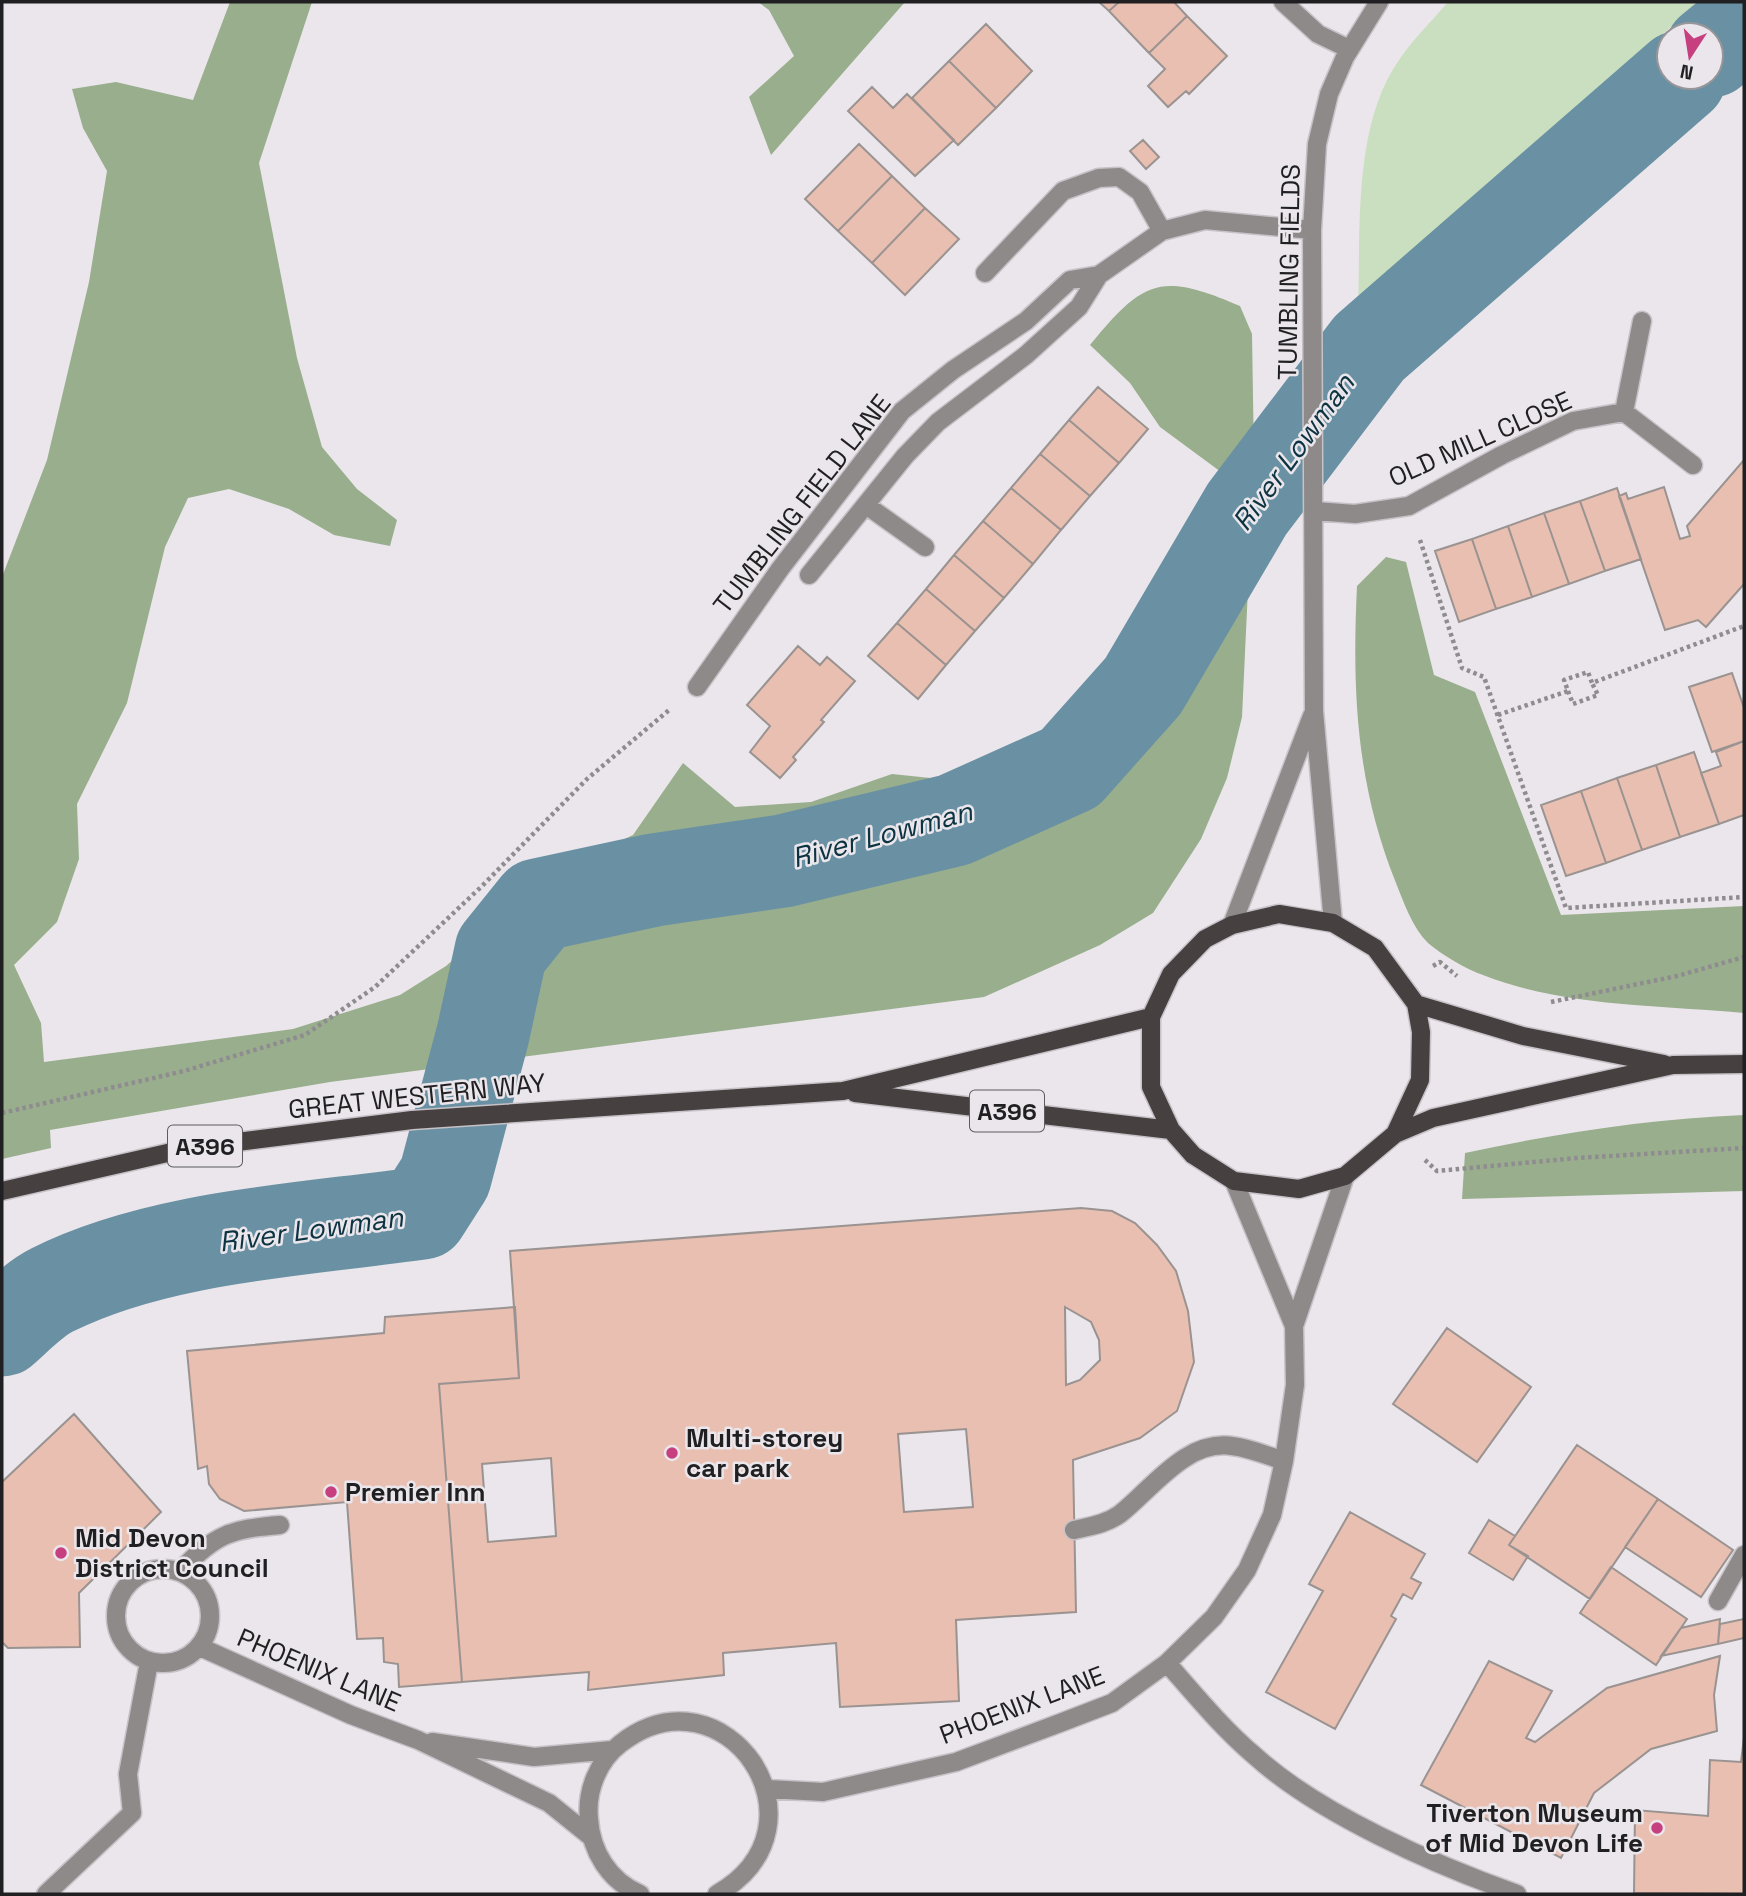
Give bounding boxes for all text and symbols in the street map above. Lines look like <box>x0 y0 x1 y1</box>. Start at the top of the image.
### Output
north arrow <box>1655 21 1725 91</box>
text: N <box>1678 59 1695 86</box>
street label: TUMBLING FIELDS <box>1270 164 1308 380</box>
water label: River Lowman <box>1224 366 1363 538</box>
street label: OLD MILL CLOSE <box>1383 383 1577 495</box>
street label: TUMBLING FIELD LANE <box>706 387 898 621</box>
water label: River Lowman <box>788 792 977 875</box>
street label: GREAT WESTERN WAY <box>287 1066 548 1126</box>
road number: A396 <box>970 1091 1044 1132</box>
road number: A396 <box>168 1126 242 1166</box>
water label: River Lowman <box>217 1198 406 1260</box>
place label: Multi-storey car park <box>686 1421 843 1485</box>
marker: Multi-storey car park <box>664 1445 680 1461</box>
place label: Premier Inn <box>345 1475 485 1509</box>
marker: Premier Inn <box>323 1484 339 1500</box>
place label: Mid Devon District Council <box>75 1521 269 1585</box>
marker: Mid Devon District Council <box>53 1545 69 1561</box>
street label: PHOENIX LANE <box>232 1620 406 1720</box>
street label: PHOENIX LANE <box>935 1658 1109 1752</box>
place label: Tiverton Museum of Mid Devon Life <box>1425 1796 1643 1860</box>
marker: Tiverton Museum of Mid Devon Life <box>1649 1820 1665 1836</box>

